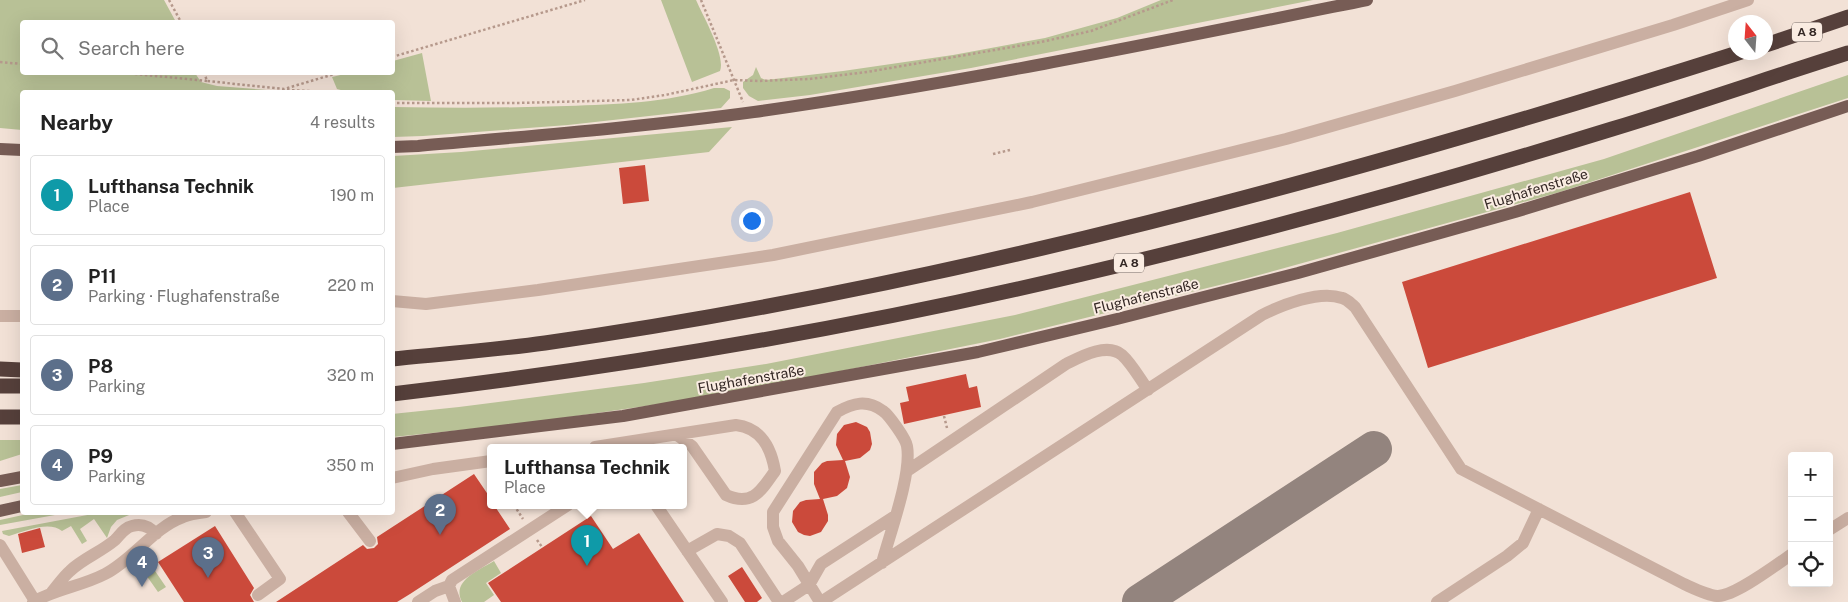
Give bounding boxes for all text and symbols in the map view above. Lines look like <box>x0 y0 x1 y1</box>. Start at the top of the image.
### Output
north arrow <box>1728 15 1773 60</box>
search box <box>20 20 395 75</box>
road number: A 8 <box>1792 22 1822 42</box>
icon: search <box>38 34 66 62</box>
text: Search here <box>78 37 185 59</box>
text: Nearby <box>40 110 113 135</box>
text: 4 results <box>310 113 375 132</box>
street label: Flughafenstraße <box>1482 166 1590 212</box>
text: Lufthansa Technik <box>88 175 254 197</box>
text: 1 <box>54 186 60 205</box>
text: 190 m <box>330 186 374 205</box>
text: Place <box>88 197 130 216</box>
your location <box>739 208 765 234</box>
road number: A 8 <box>1114 254 1144 272</box>
text: P11 <box>88 265 117 287</box>
street label: Flughafenstraße <box>1092 275 1200 317</box>
text: 2 <box>52 276 62 295</box>
text: 220 m <box>327 276 374 295</box>
text: Parking · Flughafenstraße <box>88 287 280 306</box>
text: P8 <box>88 355 113 377</box>
street label: Flughafenstraße <box>697 362 805 396</box>
text: 3 <box>52 366 62 385</box>
text: 320 m <box>327 366 374 385</box>
text: Parking <box>88 377 145 396</box>
popup <box>487 444 687 509</box>
text: P9 <box>88 445 113 467</box>
map controls <box>1788 452 1833 587</box>
button: + <box>1788 452 1833 497</box>
text: 4 <box>52 456 62 475</box>
text: 350 m <box>326 456 374 475</box>
text: Lufthansa Technik <box>504 456 670 478</box>
text: Parking <box>88 467 145 486</box>
text: Place <box>504 478 545 497</box>
pin: 2 <box>424 494 456 535</box>
button: − <box>1788 497 1833 542</box>
pin: 1 <box>571 525 603 566</box>
pin: 3 <box>192 537 224 578</box>
button: locate <box>1788 542 1833 587</box>
pin: 4 <box>126 546 158 587</box>

